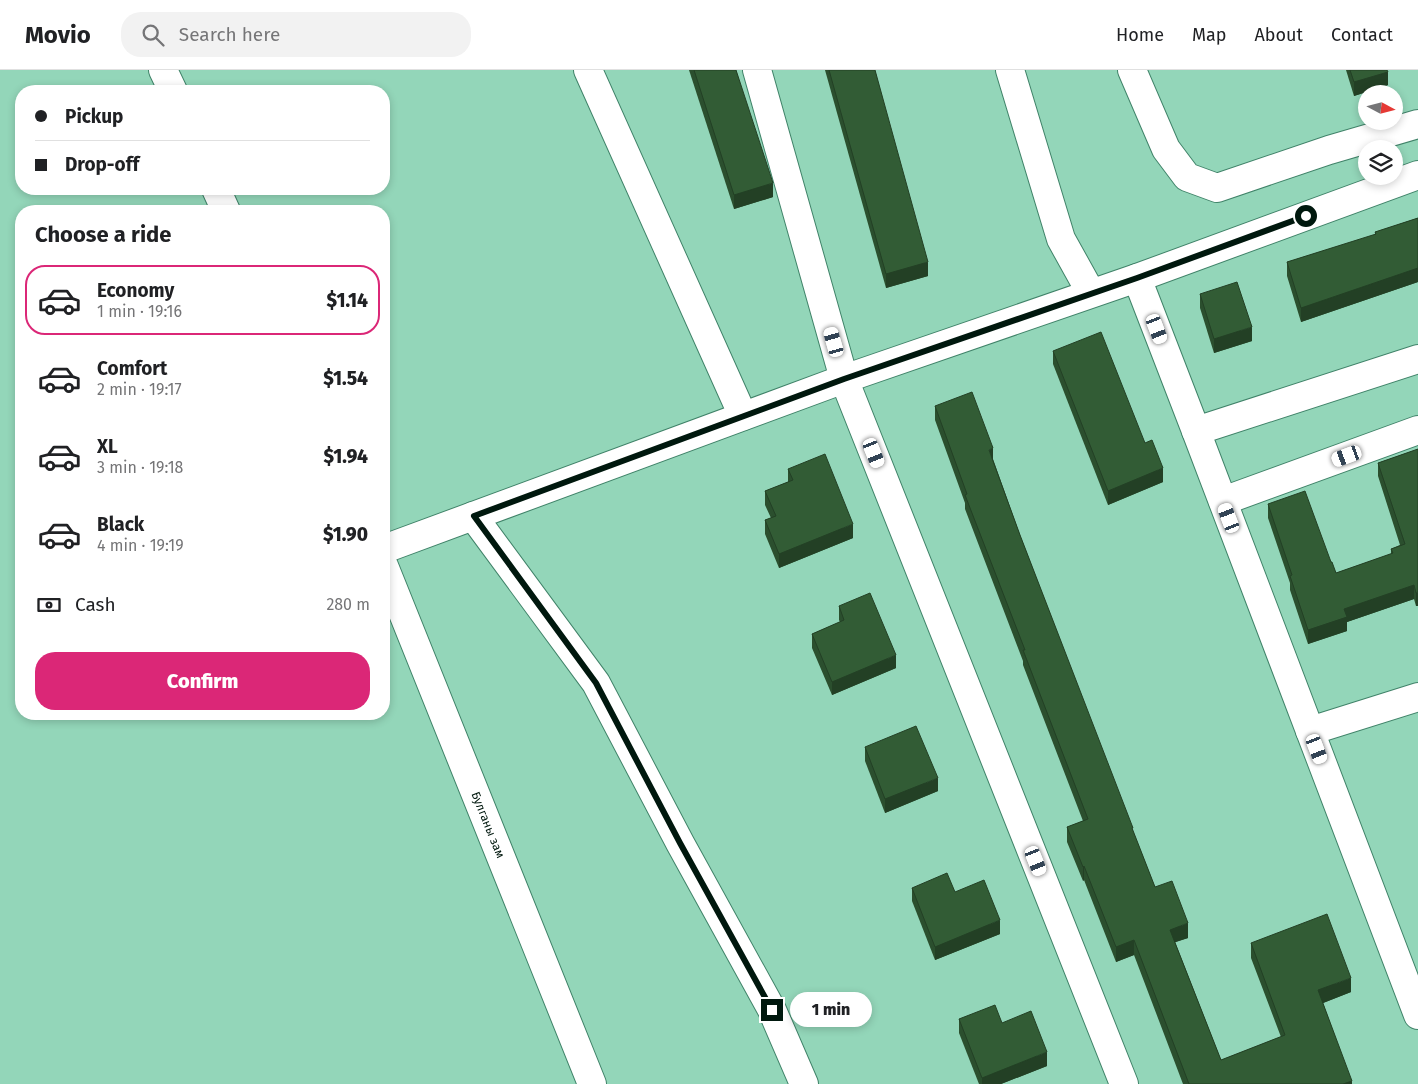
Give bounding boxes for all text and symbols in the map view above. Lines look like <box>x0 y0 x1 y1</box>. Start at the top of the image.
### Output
search box <box>121 12 471 57</box>
text: Movio <box>25 21 91 49</box>
icon: search <box>139 21 167 49</box>
text: Search here <box>179 23 280 46</box>
text: Home <box>1116 24 1164 46</box>
text: Map <box>1192 24 1226 46</box>
text: About <box>1254 24 1303 46</box>
text: Contact <box>1331 24 1393 46</box>
north arrow <box>1358 85 1402 130</box>
map controls <box>1358 85 1403 185</box>
text: Pickup <box>65 105 123 128</box>
button: layers <box>1358 140 1403 185</box>
text: Drop-off <box>65 153 139 176</box>
route start <box>1295 205 1317 227</box>
text: Choose a ride <box>35 221 171 248</box>
icon: car <box>37 278 82 323</box>
text: Economy <box>97 279 174 302</box>
text: $1.14 <box>327 289 368 312</box>
text: 1 min · 19:16 <box>97 302 182 321</box>
car <box>1144 312 1169 346</box>
car <box>822 326 845 358</box>
icon: car <box>37 356 82 401</box>
text: Comfort <box>97 357 167 380</box>
text: $1.54 <box>323 367 368 390</box>
text: 2 min · 19:17 <box>97 380 182 399</box>
icon: car <box>37 434 82 479</box>
text: XL <box>97 435 118 458</box>
car <box>861 436 886 470</box>
car <box>1330 444 1363 468</box>
text: $1.94 <box>323 445 368 468</box>
text: 3 min · 19:18 <box>97 458 183 477</box>
car <box>1216 501 1241 535</box>
icon: car <box>37 512 82 557</box>
text: Black <box>97 513 144 536</box>
text: $1.90 <box>323 523 368 546</box>
text: 4 min · 19:19 <box>97 536 184 555</box>
icon: cash <box>35 591 63 619</box>
text: Cash <box>75 593 116 616</box>
text: 280 m <box>326 595 370 614</box>
button: Confirm <box>35 652 370 710</box>
car <box>1304 732 1329 766</box>
street label: Булганы зам <box>468 790 508 860</box>
car <box>1023 844 1048 878</box>
callout: 1 min <box>790 992 872 1028</box>
route end <box>761 999 783 1021</box>
text: 1 min <box>812 1000 850 1019</box>

